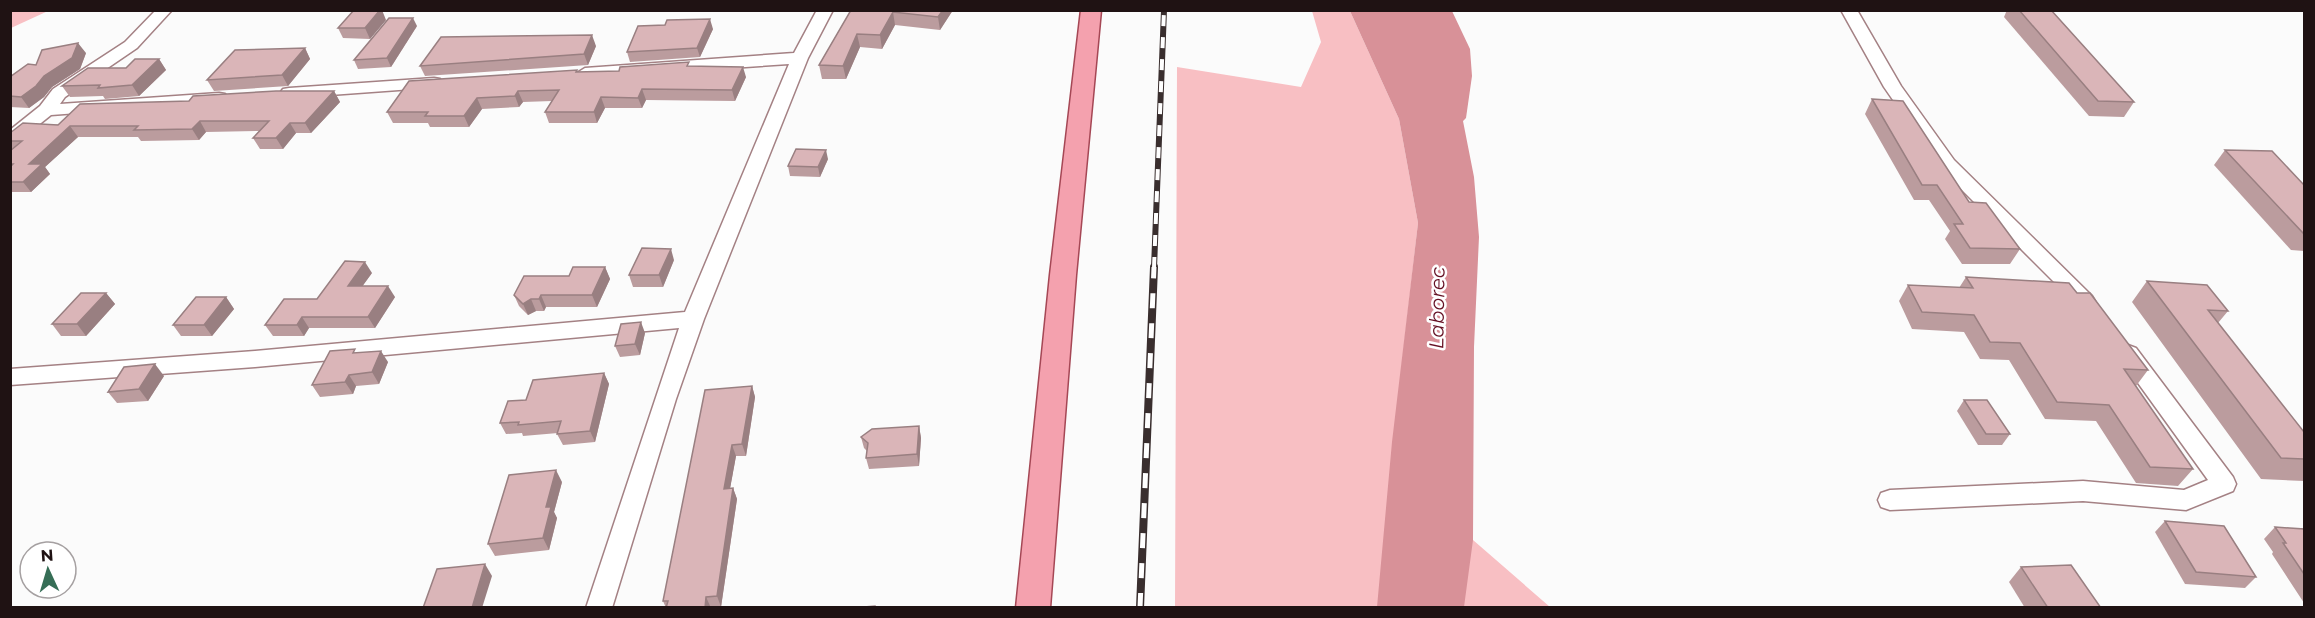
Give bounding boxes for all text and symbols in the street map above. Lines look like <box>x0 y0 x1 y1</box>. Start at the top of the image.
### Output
water label: Laborec <box>1424 266 1450 349</box>
north arrow <box>18 540 78 600</box>
text: N <box>40 546 54 565</box>

